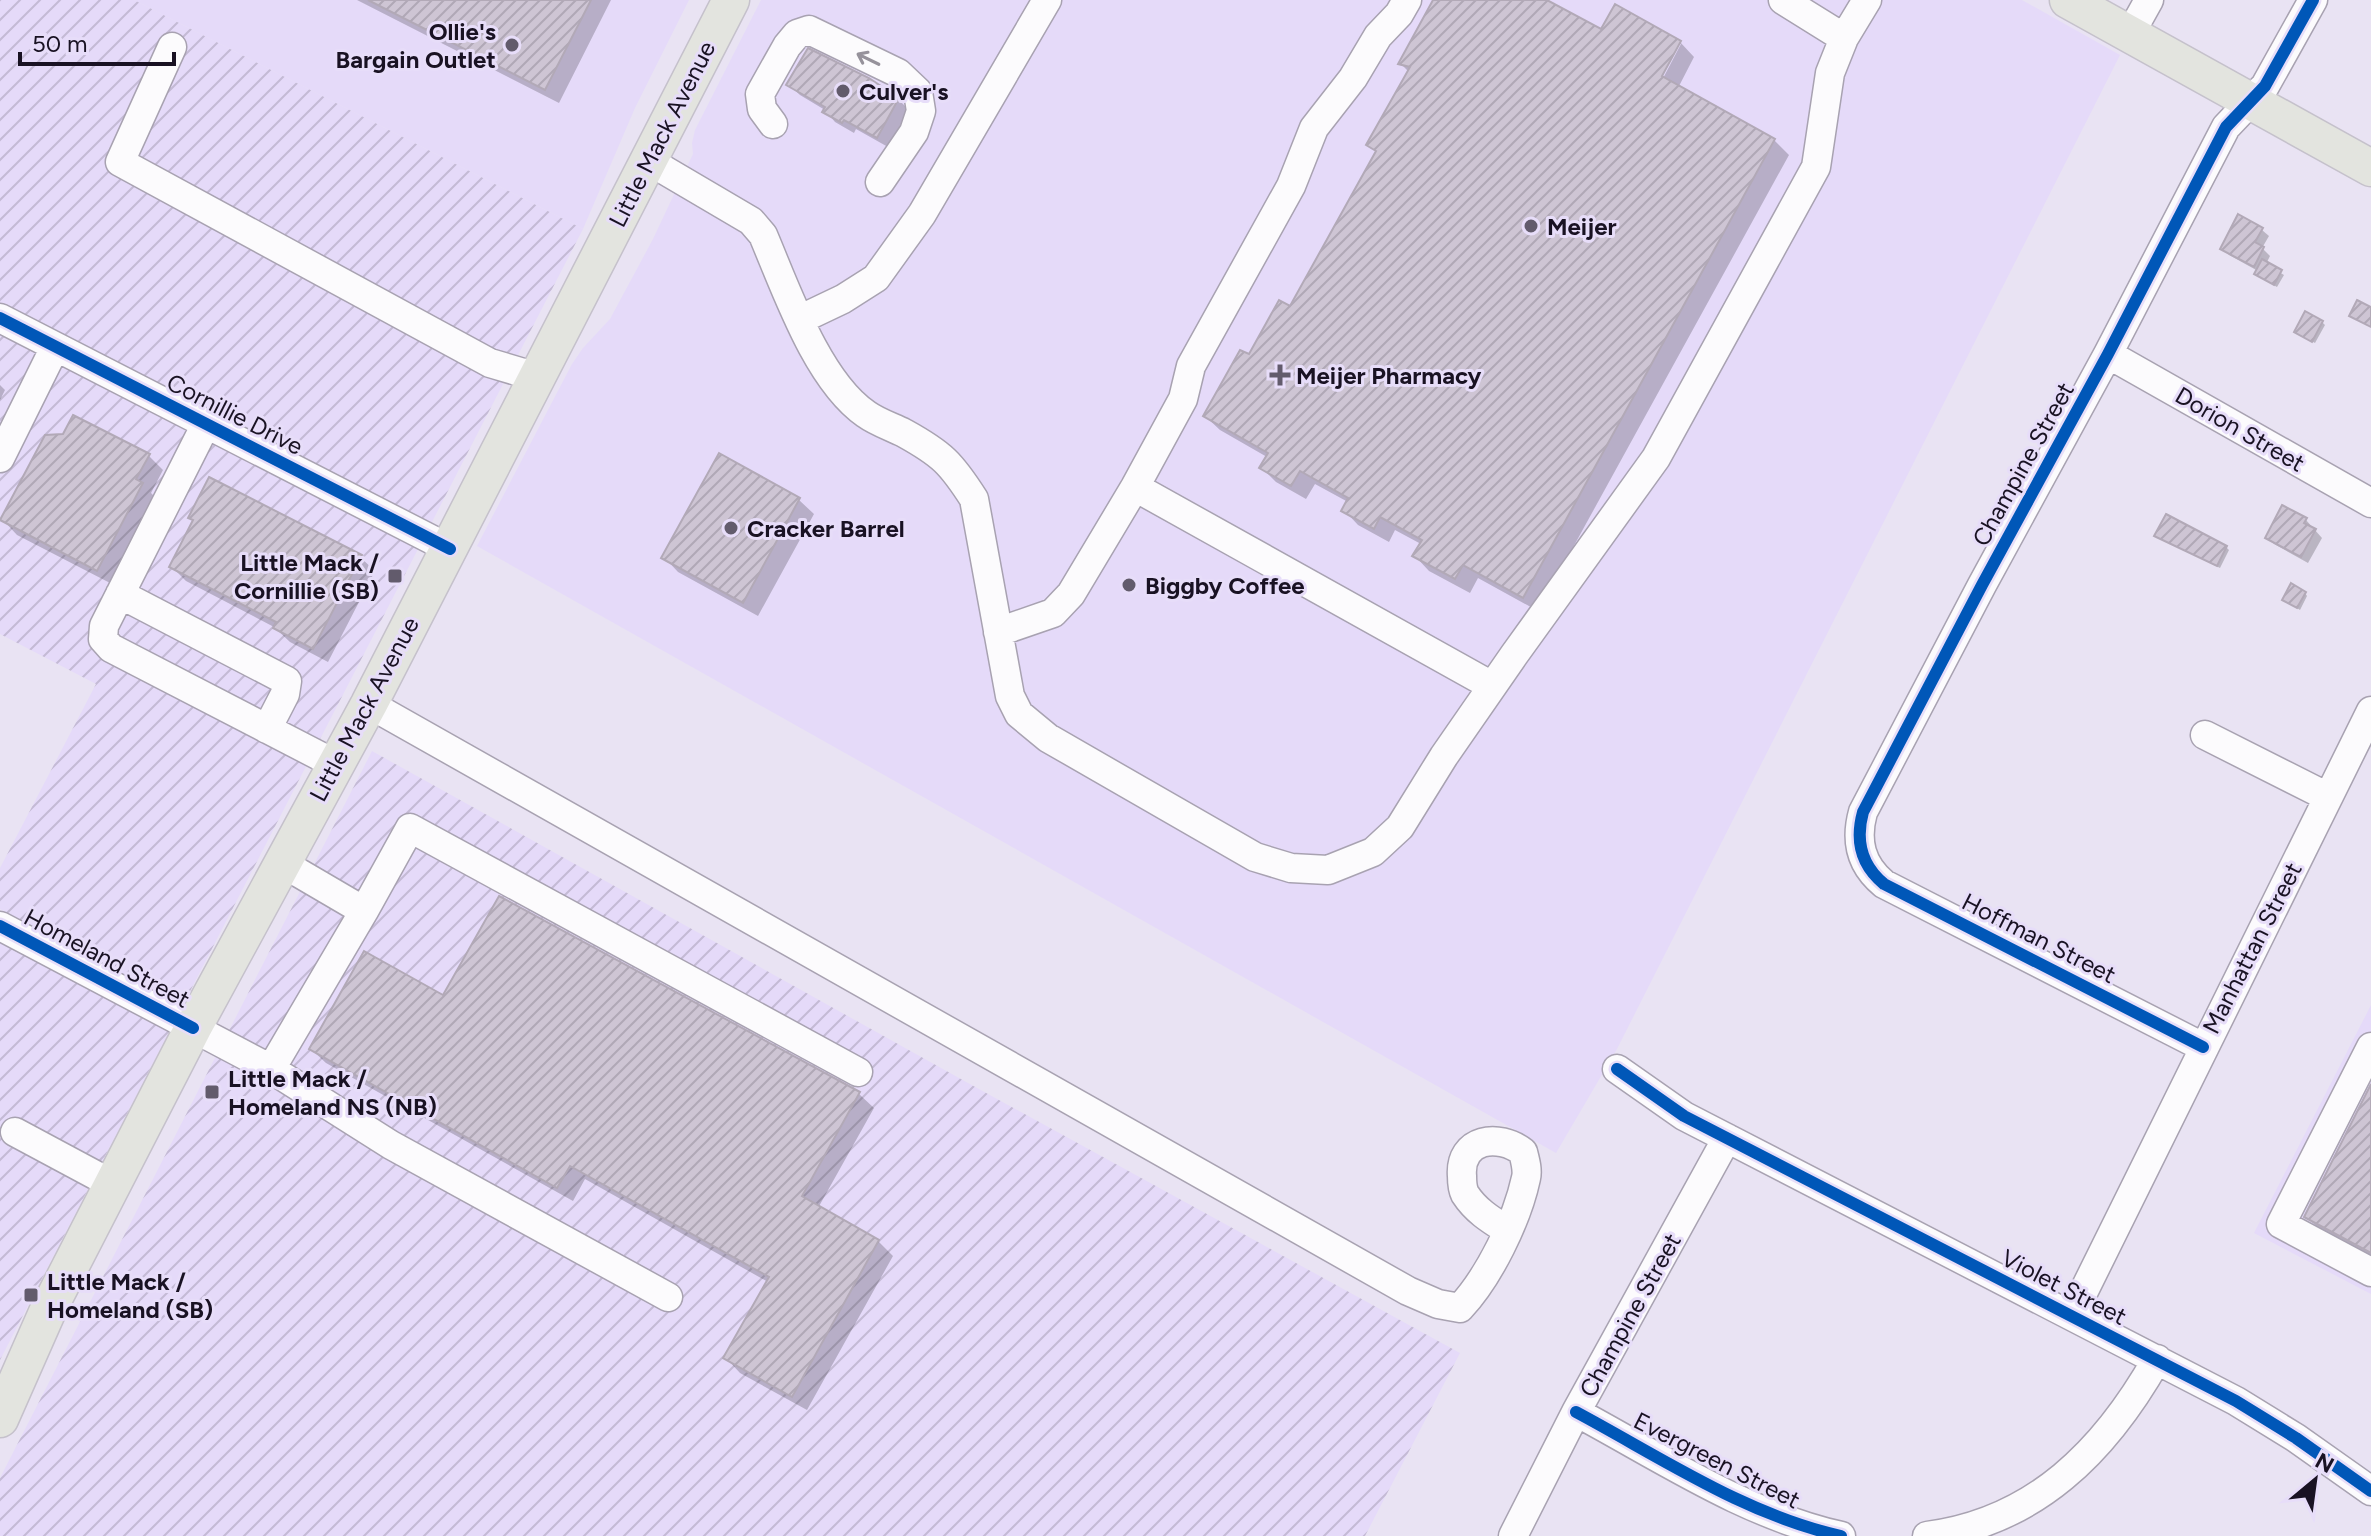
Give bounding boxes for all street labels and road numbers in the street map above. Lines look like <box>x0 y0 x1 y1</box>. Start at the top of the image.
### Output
street label: Little Mack Avenue <box>603 36 721 232</box>
street label: Cornillie Drive <box>162 367 308 461</box>
street label: Champine Street <box>1966 377 2080 551</box>
street label: Dorion Street <box>2170 380 2310 478</box>
street label: Little Mack Avenue <box>303 612 425 806</box>
street label: Manhattan Street <box>2196 857 2308 1039</box>
street label: Hoffman Street <box>1957 887 2121 989</box>
street label: Homeland Street <box>19 902 195 1014</box>
street label: Champine Street <box>1573 1228 1687 1402</box>
street label: Violet Street <box>1997 1243 2131 1331</box>
street label: Evergreen Street <box>1629 1406 1805 1514</box>

